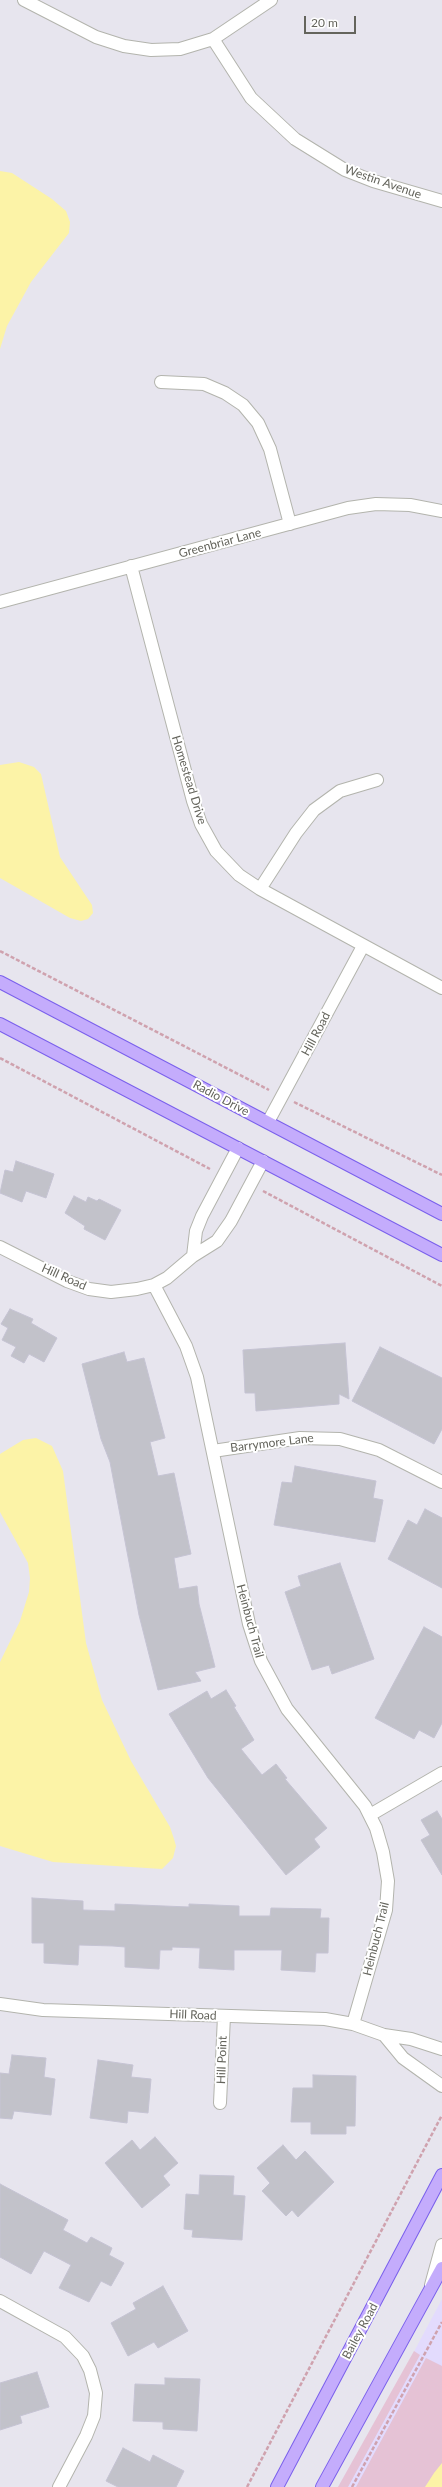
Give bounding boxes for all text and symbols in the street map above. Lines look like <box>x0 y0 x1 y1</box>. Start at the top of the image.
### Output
scale bar <box>306 8 358 34</box>
text: 20 m <box>311 15 338 30</box>
street label: Westin Avenue <box>343 162 423 202</box>
street label: Greenbriar Lane <box>177 525 263 561</box>
street label: Homestead Drive <box>169 734 209 826</box>
street label: Hill Road <box>299 1010 333 1058</box>
street label: Radio Drive <box>190 1077 252 1119</box>
street label: Hill Road <box>39 1261 89 1293</box>
street label: Barrymore Lane <box>229 1431 315 1455</box>
street label: Heinbuch Trail <box>233 1583 267 1659</box>
street label: Heinbuch Trail <box>360 1901 392 1977</box>
street label: Hill Road <box>169 2007 217 2023</box>
street label: Hill Point <box>214 2036 230 2084</box>
street label: Bailey Road <box>339 2301 381 2361</box>

